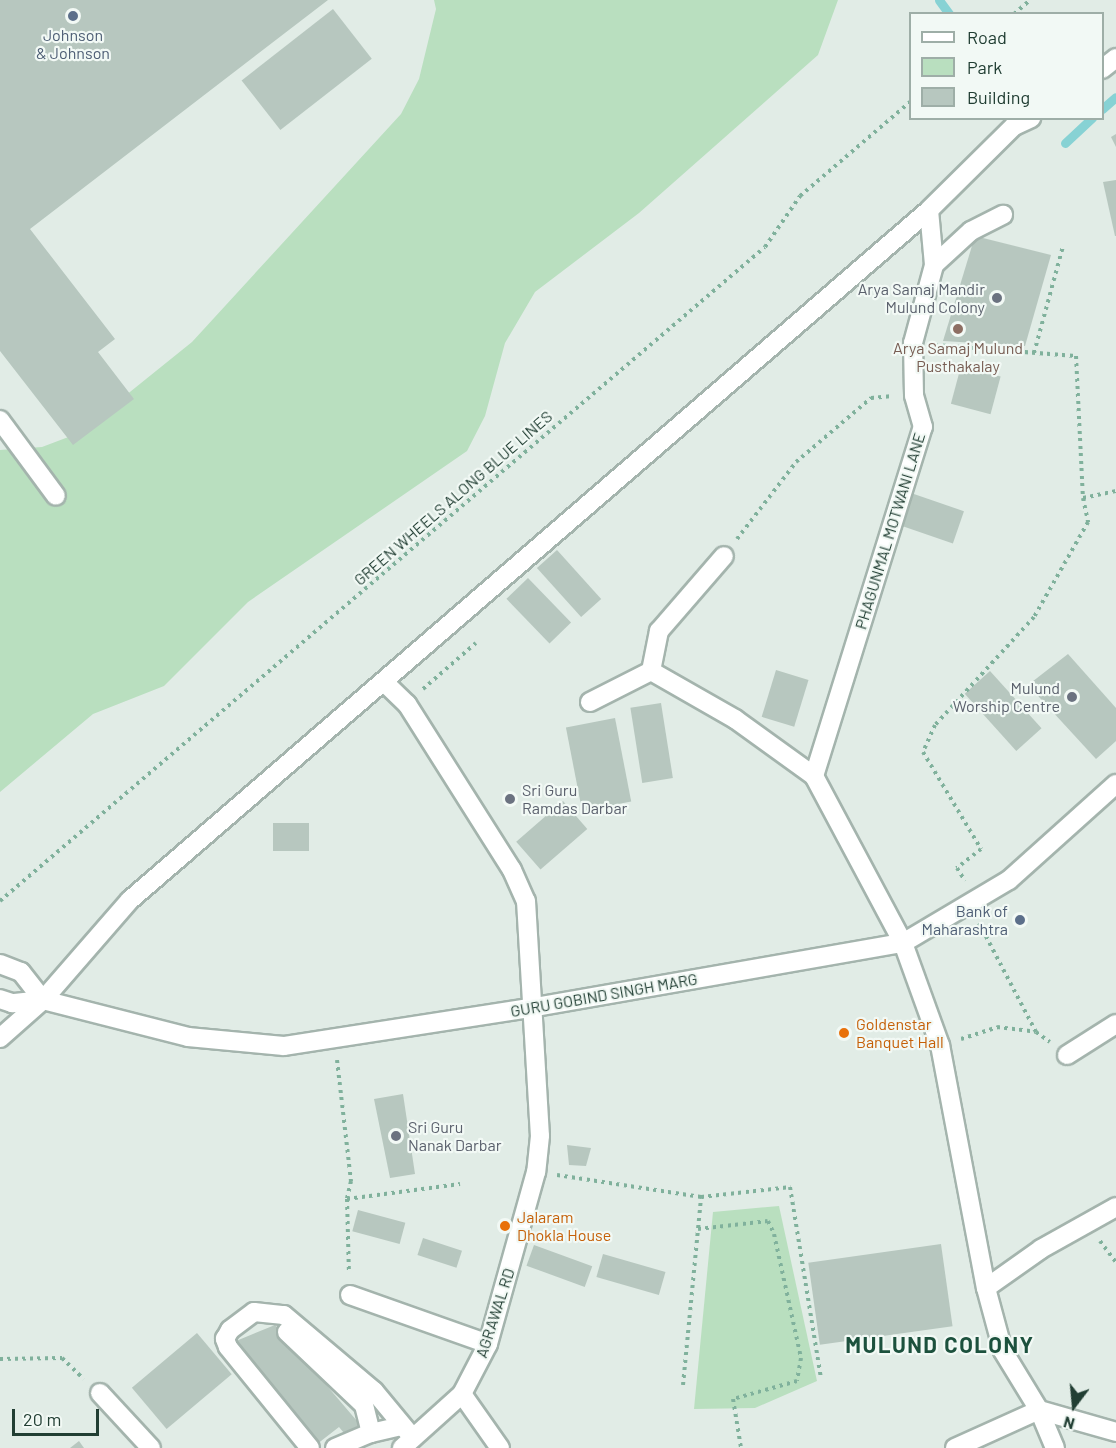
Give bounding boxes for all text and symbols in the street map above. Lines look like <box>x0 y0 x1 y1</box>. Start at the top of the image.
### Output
marker: Johnson & Johnson <box>66 9 80 23</box>
legend <box>909 12 1104 120</box>
place label: Johnson & Johnson <box>36 25 110 63</box>
text: Road <box>967 26 1007 48</box>
text: Park <box>967 56 1002 78</box>
text: Building <box>967 86 1030 108</box>
place label: Arya Samaj Mandir Mulund Colony <box>858 279 985 317</box>
marker: Arya Samaj Mandir Mulund Colony <box>990 291 1004 305</box>
marker: Arya Samaj Mulund Pusthakalay <box>951 322 965 336</box>
place label: Arya Samaj Mulund Pusthakalay <box>893 338 1023 376</box>
street label: GREEN WHEELS ALONG BLUE LINES <box>350 407 556 589</box>
street label: PHAGUNMAL MOTWANI LANE <box>851 430 929 632</box>
place label: Mulund Worship Centre <box>953 678 1060 716</box>
marker: Mulund Worship Centre <box>1065 690 1079 704</box>
place label: Sri Guru Ramdas Darbar <box>522 780 627 818</box>
marker: Sri Guru Ramdas Darbar <box>503 792 517 806</box>
place label: Bank of Maharashtra <box>922 901 1008 939</box>
marker: Bank of Maharashtra <box>1013 913 1027 927</box>
street label: GURU GOBIND SINGH MARG <box>509 969 699 1021</box>
place label: Goldenstar Banquet Hall <box>856 1014 944 1052</box>
marker: Goldenstar Banquet Hall <box>837 1026 851 1040</box>
place label: Sri Guru Nanak Darbar <box>408 1117 502 1155</box>
marker: Sri Guru Nanak Darbar <box>389 1129 403 1143</box>
place label: Jalaram Dhokla House <box>517 1207 611 1245</box>
marker: Jalaram Dhokla House <box>498 1219 512 1233</box>
street label: AGRAWAL RD <box>472 1266 518 1360</box>
district label: MULUND COLONY <box>845 1332 1035 1358</box>
north arrow <box>1044 1376 1104 1436</box>
scale bar <box>15 1397 102 1435</box>
text: 20 m <box>23 1408 61 1430</box>
text: N <box>1061 1413 1077 1434</box>

